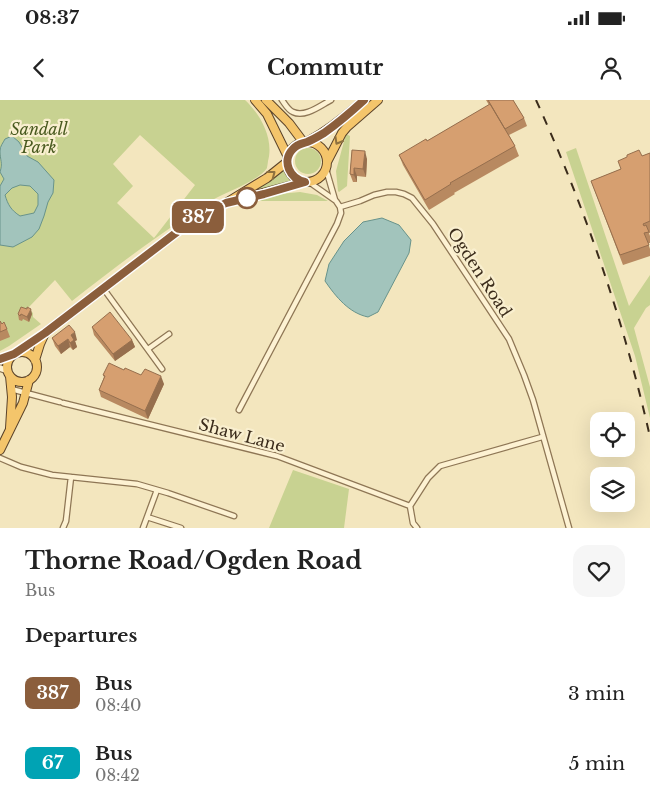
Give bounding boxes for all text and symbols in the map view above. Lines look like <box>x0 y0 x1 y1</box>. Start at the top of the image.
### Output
text: 08:37 <box>25 6 79 29</box>
icon: back <box>25 54 53 82</box>
text: Commutr <box>267 54 383 81</box>
icon: person <box>597 54 625 82</box>
park label: Sandall Park <box>10 119 69 157</box>
one-way arrow <box>334 136 344 145</box>
one-way arrow <box>266 171 275 179</box>
unlabelled marker <box>236 187 258 209</box>
line badge: 387 <box>169 201 227 233</box>
text: 387 <box>182 206 214 228</box>
street label: Ogden Road <box>444 223 516 321</box>
map controls <box>590 412 635 512</box>
button: locate <box>590 412 635 457</box>
street label: Shaw Lane <box>197 414 287 456</box>
button: layers <box>590 467 635 512</box>
button: heart <box>573 545 625 597</box>
text: Thorne Road/Ogden Road <box>25 546 362 575</box>
text: Bus <box>25 580 55 600</box>
text: Departures <box>25 624 137 647</box>
text: Bus <box>95 672 132 695</box>
text: 387 <box>36 682 69 704</box>
text: 3 min <box>568 682 625 705</box>
text: 08:40 <box>95 695 141 715</box>
text: Bus <box>95 742 132 765</box>
text: 67 <box>42 752 63 774</box>
text: 5 min <box>569 752 625 775</box>
text: 08:42 <box>95 765 140 785</box>

